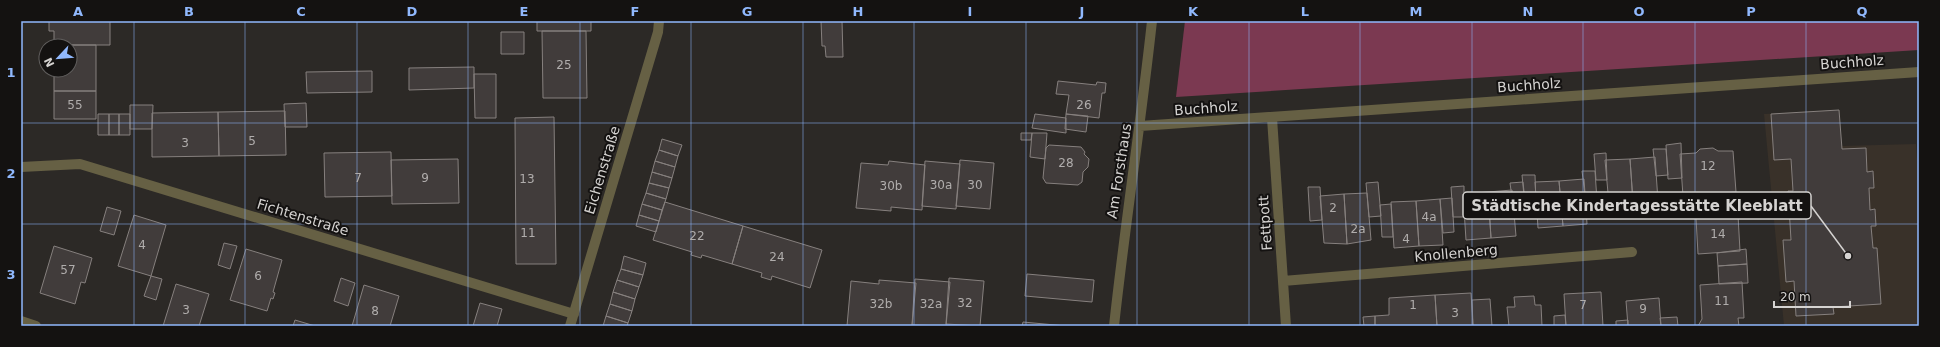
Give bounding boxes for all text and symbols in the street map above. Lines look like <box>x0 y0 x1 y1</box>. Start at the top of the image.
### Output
text: A <box>73 4 83 19</box>
text: B <box>184 4 194 19</box>
text: C <box>296 4 306 19</box>
text: D <box>407 4 418 19</box>
text: E <box>520 4 528 19</box>
text: F <box>631 4 639 19</box>
text: G <box>742 4 752 19</box>
text: H <box>853 4 863 19</box>
text: I <box>968 4 972 19</box>
text: J <box>1079 4 1084 19</box>
text: K <box>1188 4 1199 19</box>
text: L <box>1301 4 1309 19</box>
text: M <box>1410 4 1422 19</box>
text: N <box>1523 4 1533 19</box>
text: O <box>1633 4 1645 19</box>
text: P <box>1746 4 1756 19</box>
text: Q <box>1856 4 1868 19</box>
north arrow <box>38 38 78 78</box>
street label: Buchholz <box>1820 52 1884 72</box>
text: N <box>42 55 57 69</box>
house number: 25 <box>556 58 572 72</box>
text: 1 <box>6 65 16 80</box>
street label: Buchholz <box>1497 75 1561 95</box>
house number: 55 <box>67 98 83 112</box>
house number: 26 <box>1076 98 1092 112</box>
street label: Buchholz <box>1174 98 1238 118</box>
street label: Am Forsthaus <box>1104 122 1134 220</box>
street label: Eichenstraße <box>581 124 623 216</box>
house number: 5 <box>248 134 256 148</box>
house number: 3 <box>181 136 189 150</box>
house number: 28 <box>1058 156 1074 170</box>
house number: 12 <box>1700 159 1716 173</box>
text: 2 <box>6 166 16 181</box>
house number: 7 <box>354 171 362 185</box>
house number: 9 <box>421 171 429 185</box>
house number: 13 <box>519 172 535 186</box>
house number: 30a <box>930 178 952 192</box>
house number: 30 <box>967 178 983 192</box>
house number: 30b <box>880 179 902 193</box>
callout: Städtische Kindertagesstätte Kleeblatt <box>1463 192 1811 219</box>
street label: Fettpott <box>1255 194 1275 251</box>
street label: Fichtenstraße <box>255 195 351 239</box>
text: Städtische Kindertagesstätte Kleeblatt <box>1471 197 1803 215</box>
house number: 2 <box>1329 201 1337 215</box>
house number: 4a <box>1422 210 1437 224</box>
house number: 2a <box>1351 222 1366 236</box>
house number: 11 <box>520 226 536 240</box>
house number: 14 <box>1710 227 1726 241</box>
house number: 22 <box>689 229 705 243</box>
house number: 4 <box>1402 232 1410 246</box>
house number: 4 <box>138 238 146 252</box>
street label: Knollenberg <box>1414 241 1498 265</box>
house number: 24 <box>769 250 785 264</box>
house number: 57 <box>60 263 76 277</box>
text: 3 <box>6 267 16 282</box>
house number: 6 <box>254 269 262 283</box>
scale bar <box>1774 283 1850 309</box>
text: 20 m <box>1780 290 1811 304</box>
house number: 11 <box>1714 294 1730 308</box>
house number: 32 <box>957 296 973 310</box>
house number: 32b <box>870 297 892 311</box>
house number: 32a <box>920 297 942 311</box>
house number: 1 <box>1409 298 1417 312</box>
house number: 7 <box>1579 298 1587 312</box>
house number: 9 <box>1639 302 1647 316</box>
house number: 3 <box>182 303 190 317</box>
house number: 8 <box>371 304 379 318</box>
house number: 3 <box>1451 306 1459 320</box>

